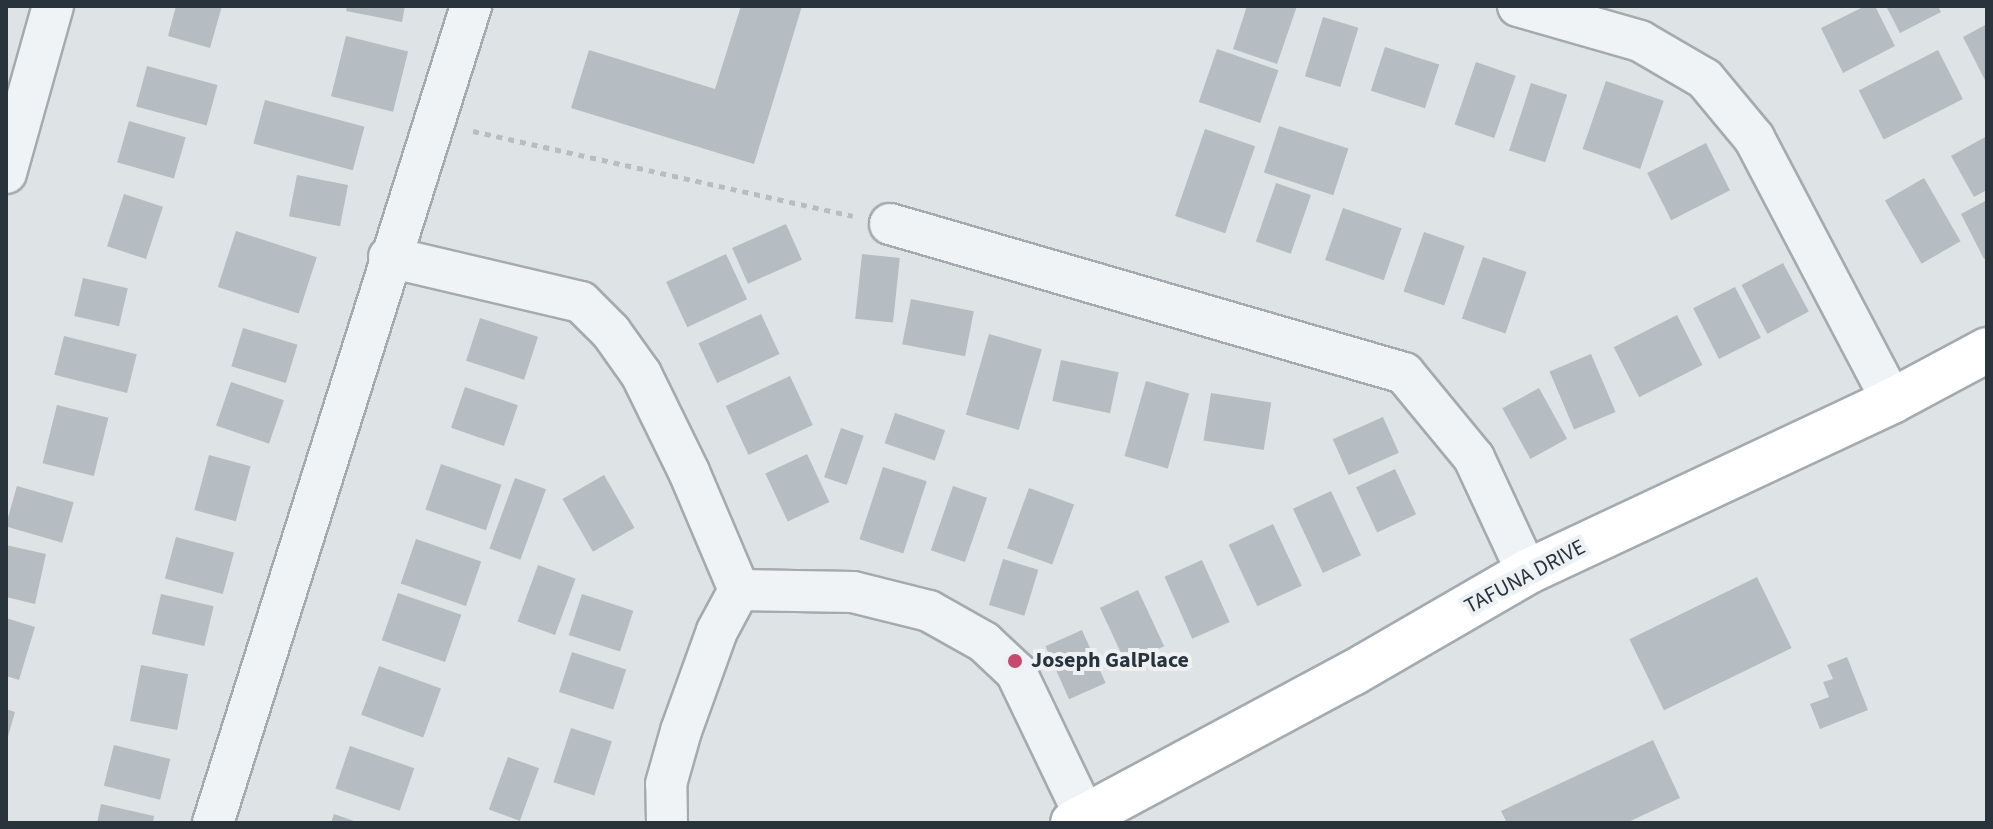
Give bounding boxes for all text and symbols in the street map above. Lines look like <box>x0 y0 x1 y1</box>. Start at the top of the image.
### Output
street label: TAFUNA DRIVE <box>1460 534 1590 620</box>
place label: Joseph GalPlace <box>1031 648 1189 674</box>
marker: Joseph GalPlace <box>1006 652 1024 670</box>

